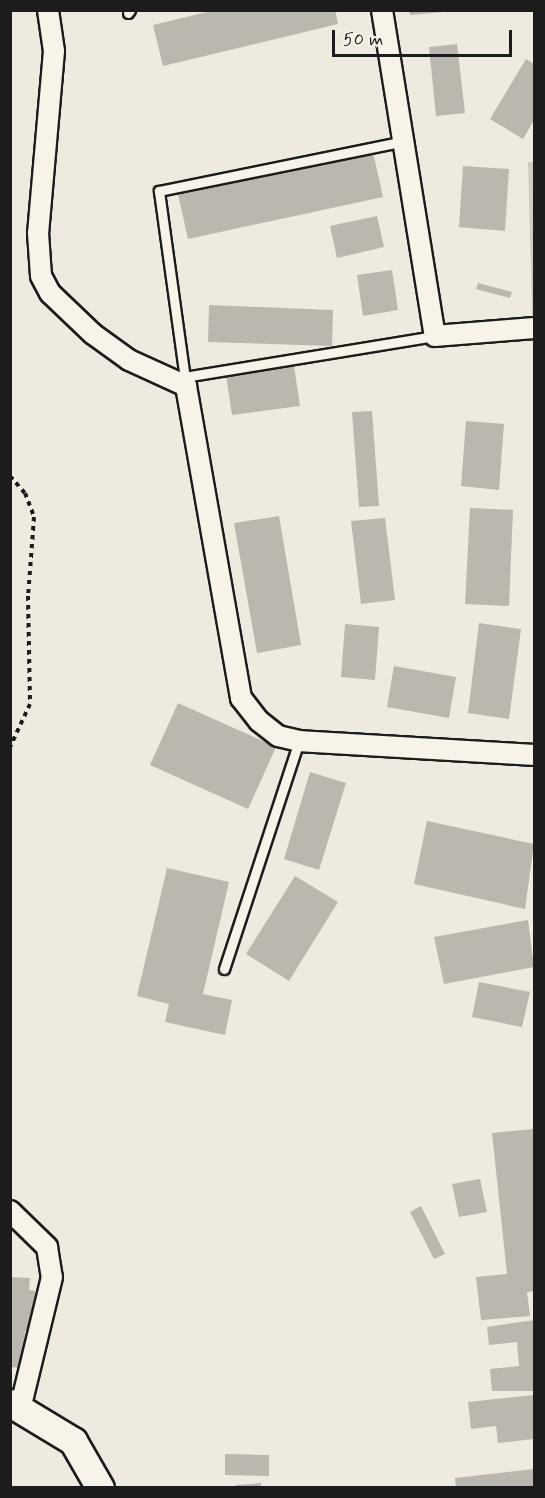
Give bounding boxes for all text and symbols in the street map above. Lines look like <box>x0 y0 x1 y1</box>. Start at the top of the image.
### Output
scale bar <box>335 18 515 56</box>
text: 50 m <box>343 28 383 52</box>

